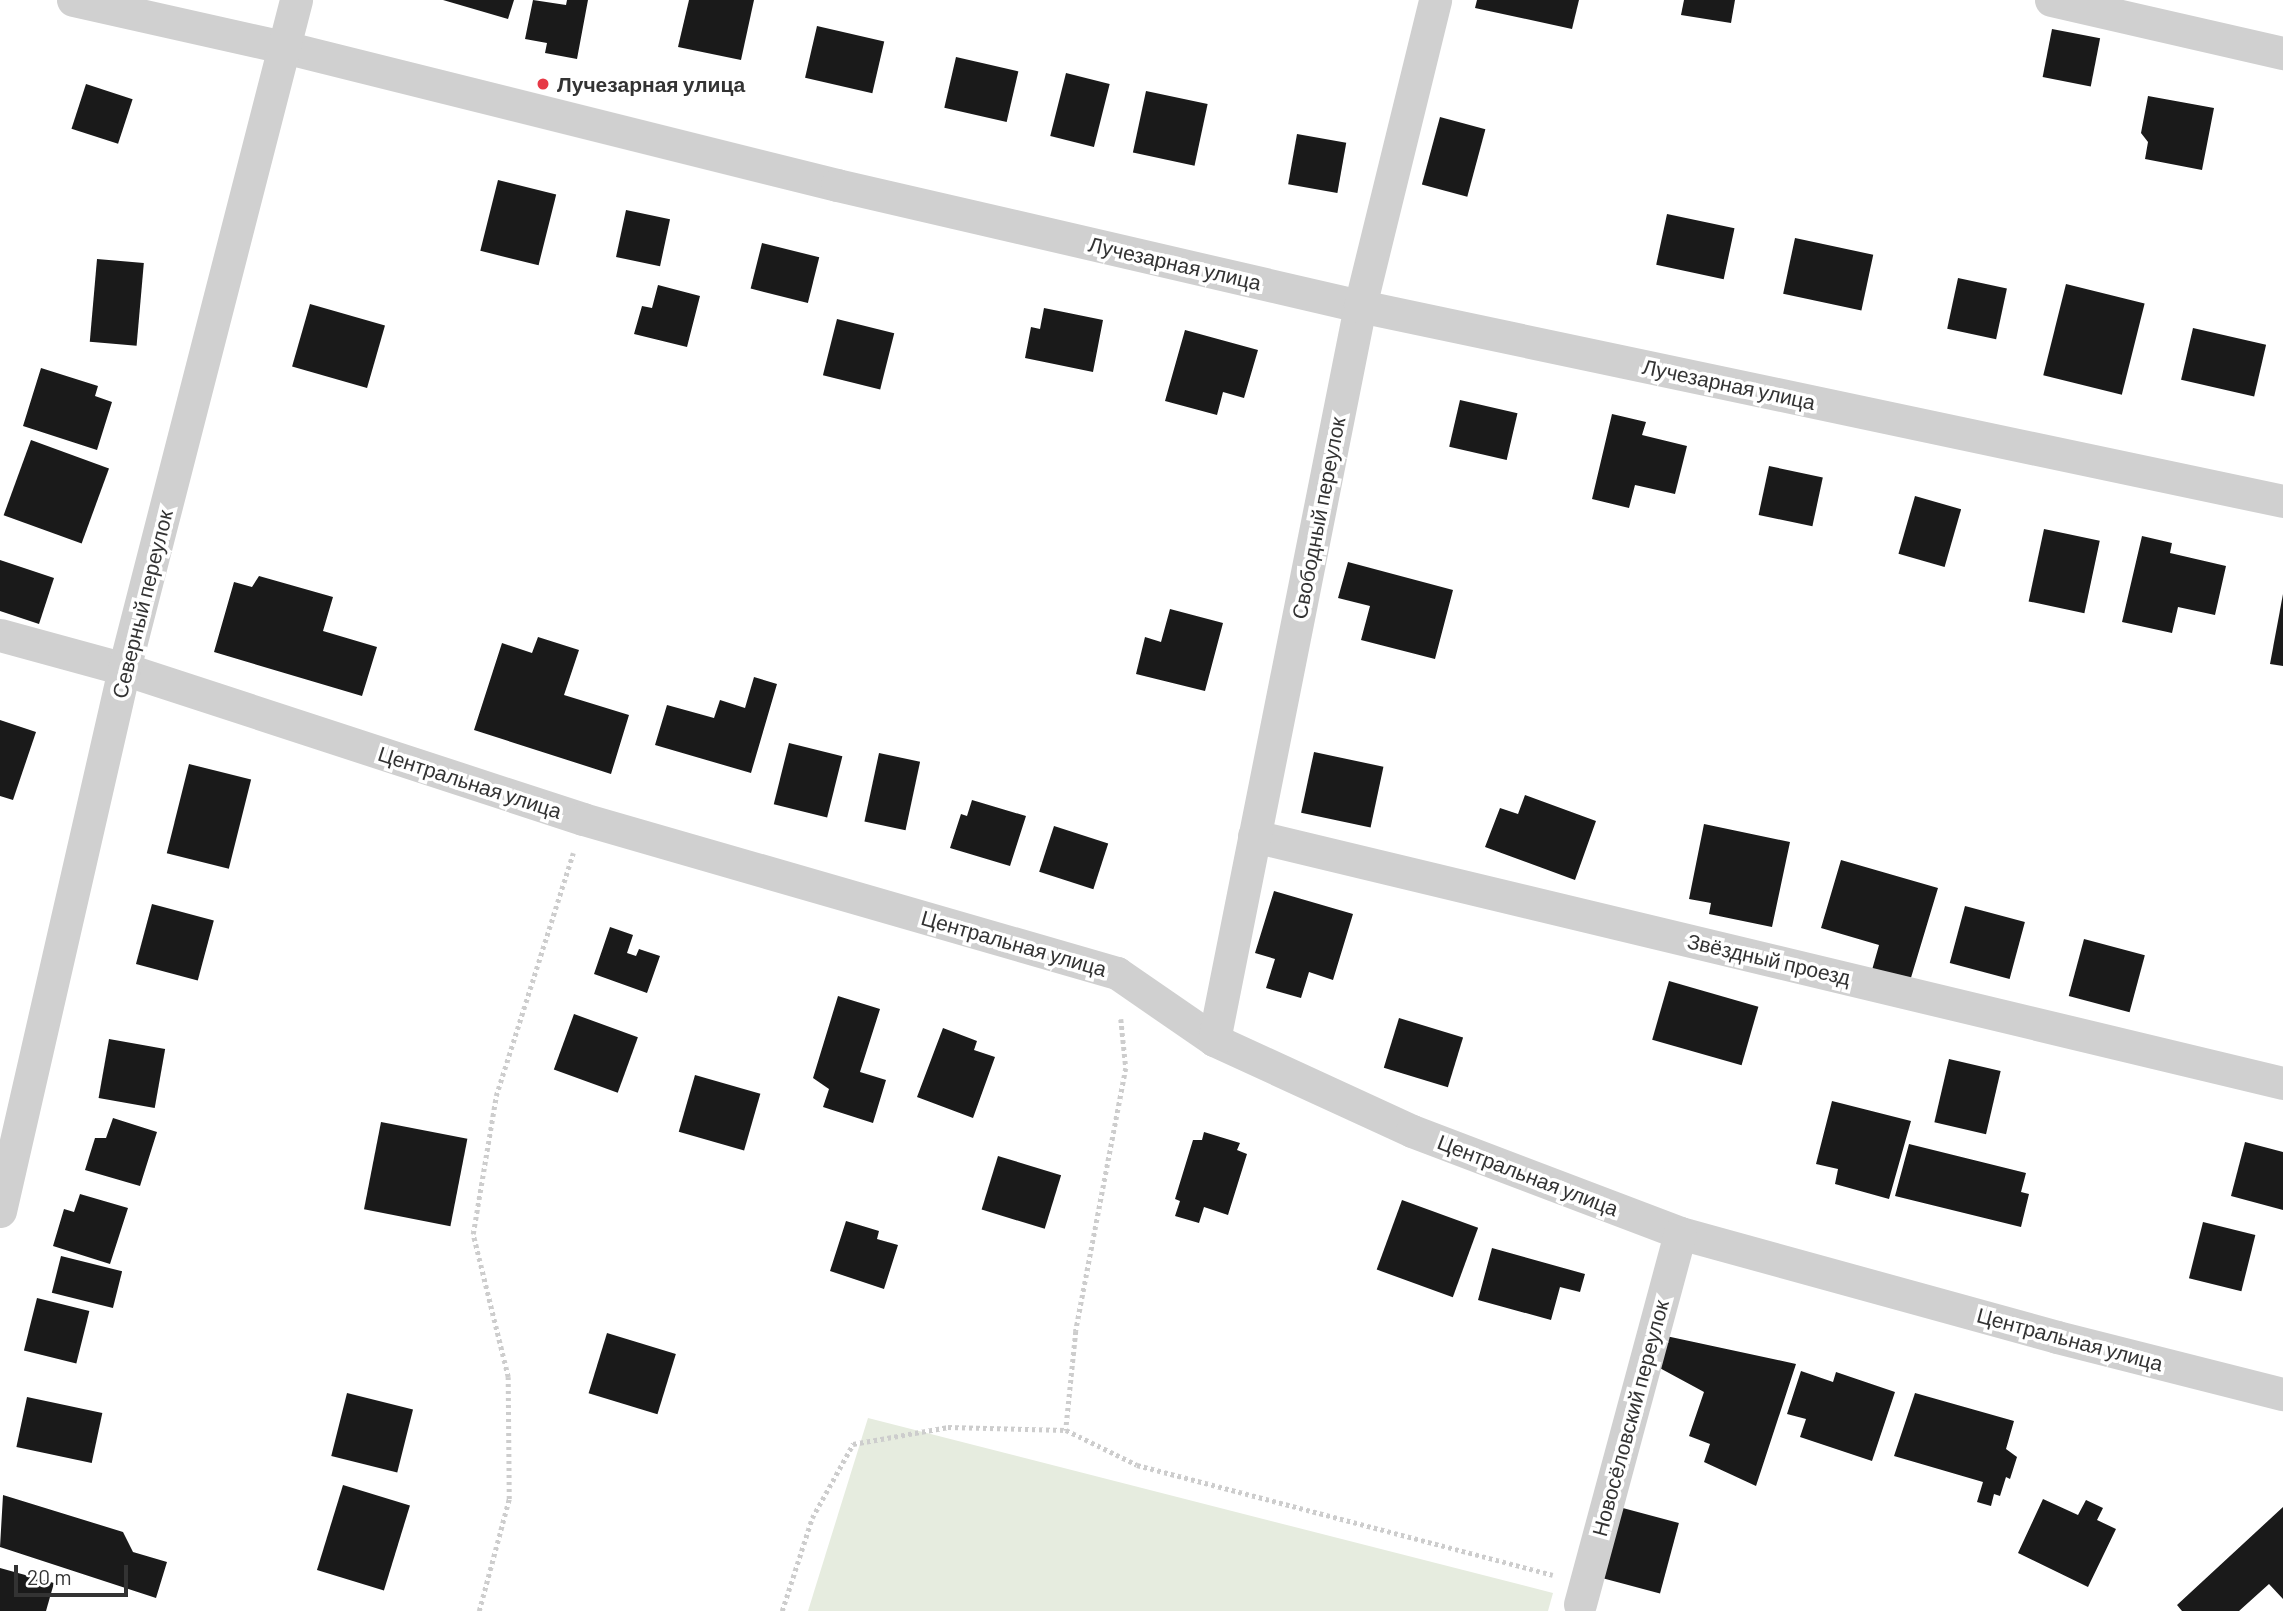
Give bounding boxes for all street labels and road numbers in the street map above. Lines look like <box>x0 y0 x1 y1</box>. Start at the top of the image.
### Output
street label: Лучезарная улица <box>1086 231 1264 295</box>
street label: Лучезарная улица <box>1640 353 1818 415</box>
street label: Свободный переулок <box>1286 415 1350 621</box>
street label: Северный переулок <box>106 507 178 701</box>
street label: Центральная улица <box>375 740 565 824</box>
street label: Центральная улица <box>918 904 1110 982</box>
street label: Звёздный проезд <box>1685 928 1853 990</box>
street label: Центральная улица <box>1434 1129 1622 1221</box>
street label: Новосёловский переулок <box>1586 1297 1674 1539</box>
street label: Центральная улица <box>1974 1302 2166 1376</box>

